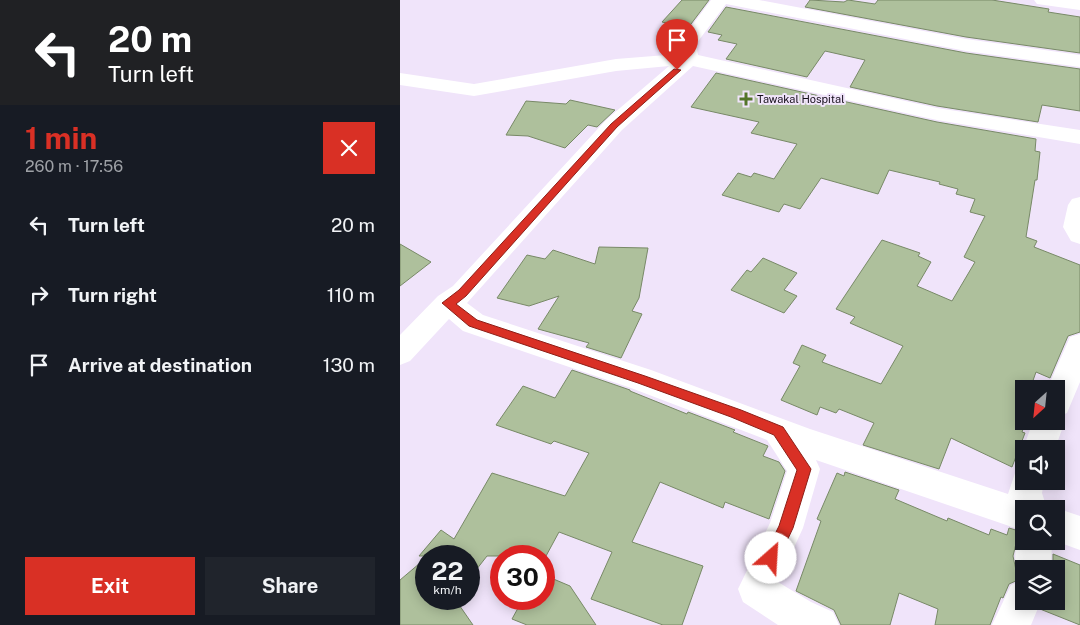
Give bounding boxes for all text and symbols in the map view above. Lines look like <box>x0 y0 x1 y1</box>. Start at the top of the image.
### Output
text: 20 m <box>108 19 192 60</box>
pin <box>656 19 698 70</box>
icon: left <box>25 20 90 85</box>
icon: arrive <box>663 26 691 54</box>
text: Turn left <box>108 61 194 87</box>
marker: Tawakal Hospital <box>739 92 753 106</box>
place label: Tawakal Hospital <box>757 93 844 105</box>
text: 1 min <box>25 120 97 156</box>
button: close <box>323 122 375 174</box>
text: 260 m · 17:56 <box>25 157 123 176</box>
icon: left <box>25 211 53 239</box>
text: Turn left <box>68 214 145 236</box>
text: 20 m <box>331 214 375 236</box>
icon: right <box>25 281 53 309</box>
text: Turn right <box>68 284 157 306</box>
text: 110 m <box>327 284 375 306</box>
icon: arrive <box>25 351 53 379</box>
text: Arrive at destination <box>68 354 252 376</box>
text: 130 m <box>323 354 375 376</box>
north arrow <box>1015 380 1065 430</box>
map controls <box>1015 380 1065 610</box>
button: sound <box>1015 440 1065 490</box>
button: search <box>1015 500 1065 550</box>
position arrow <box>744 531 796 583</box>
speed limit sign: 30 <box>490 545 555 610</box>
text: 22 <box>432 556 463 586</box>
button: Exit <box>25 557 195 615</box>
button: Share <box>205 557 375 615</box>
button: layers <box>1015 560 1065 610</box>
text: km/h <box>433 583 462 597</box>

